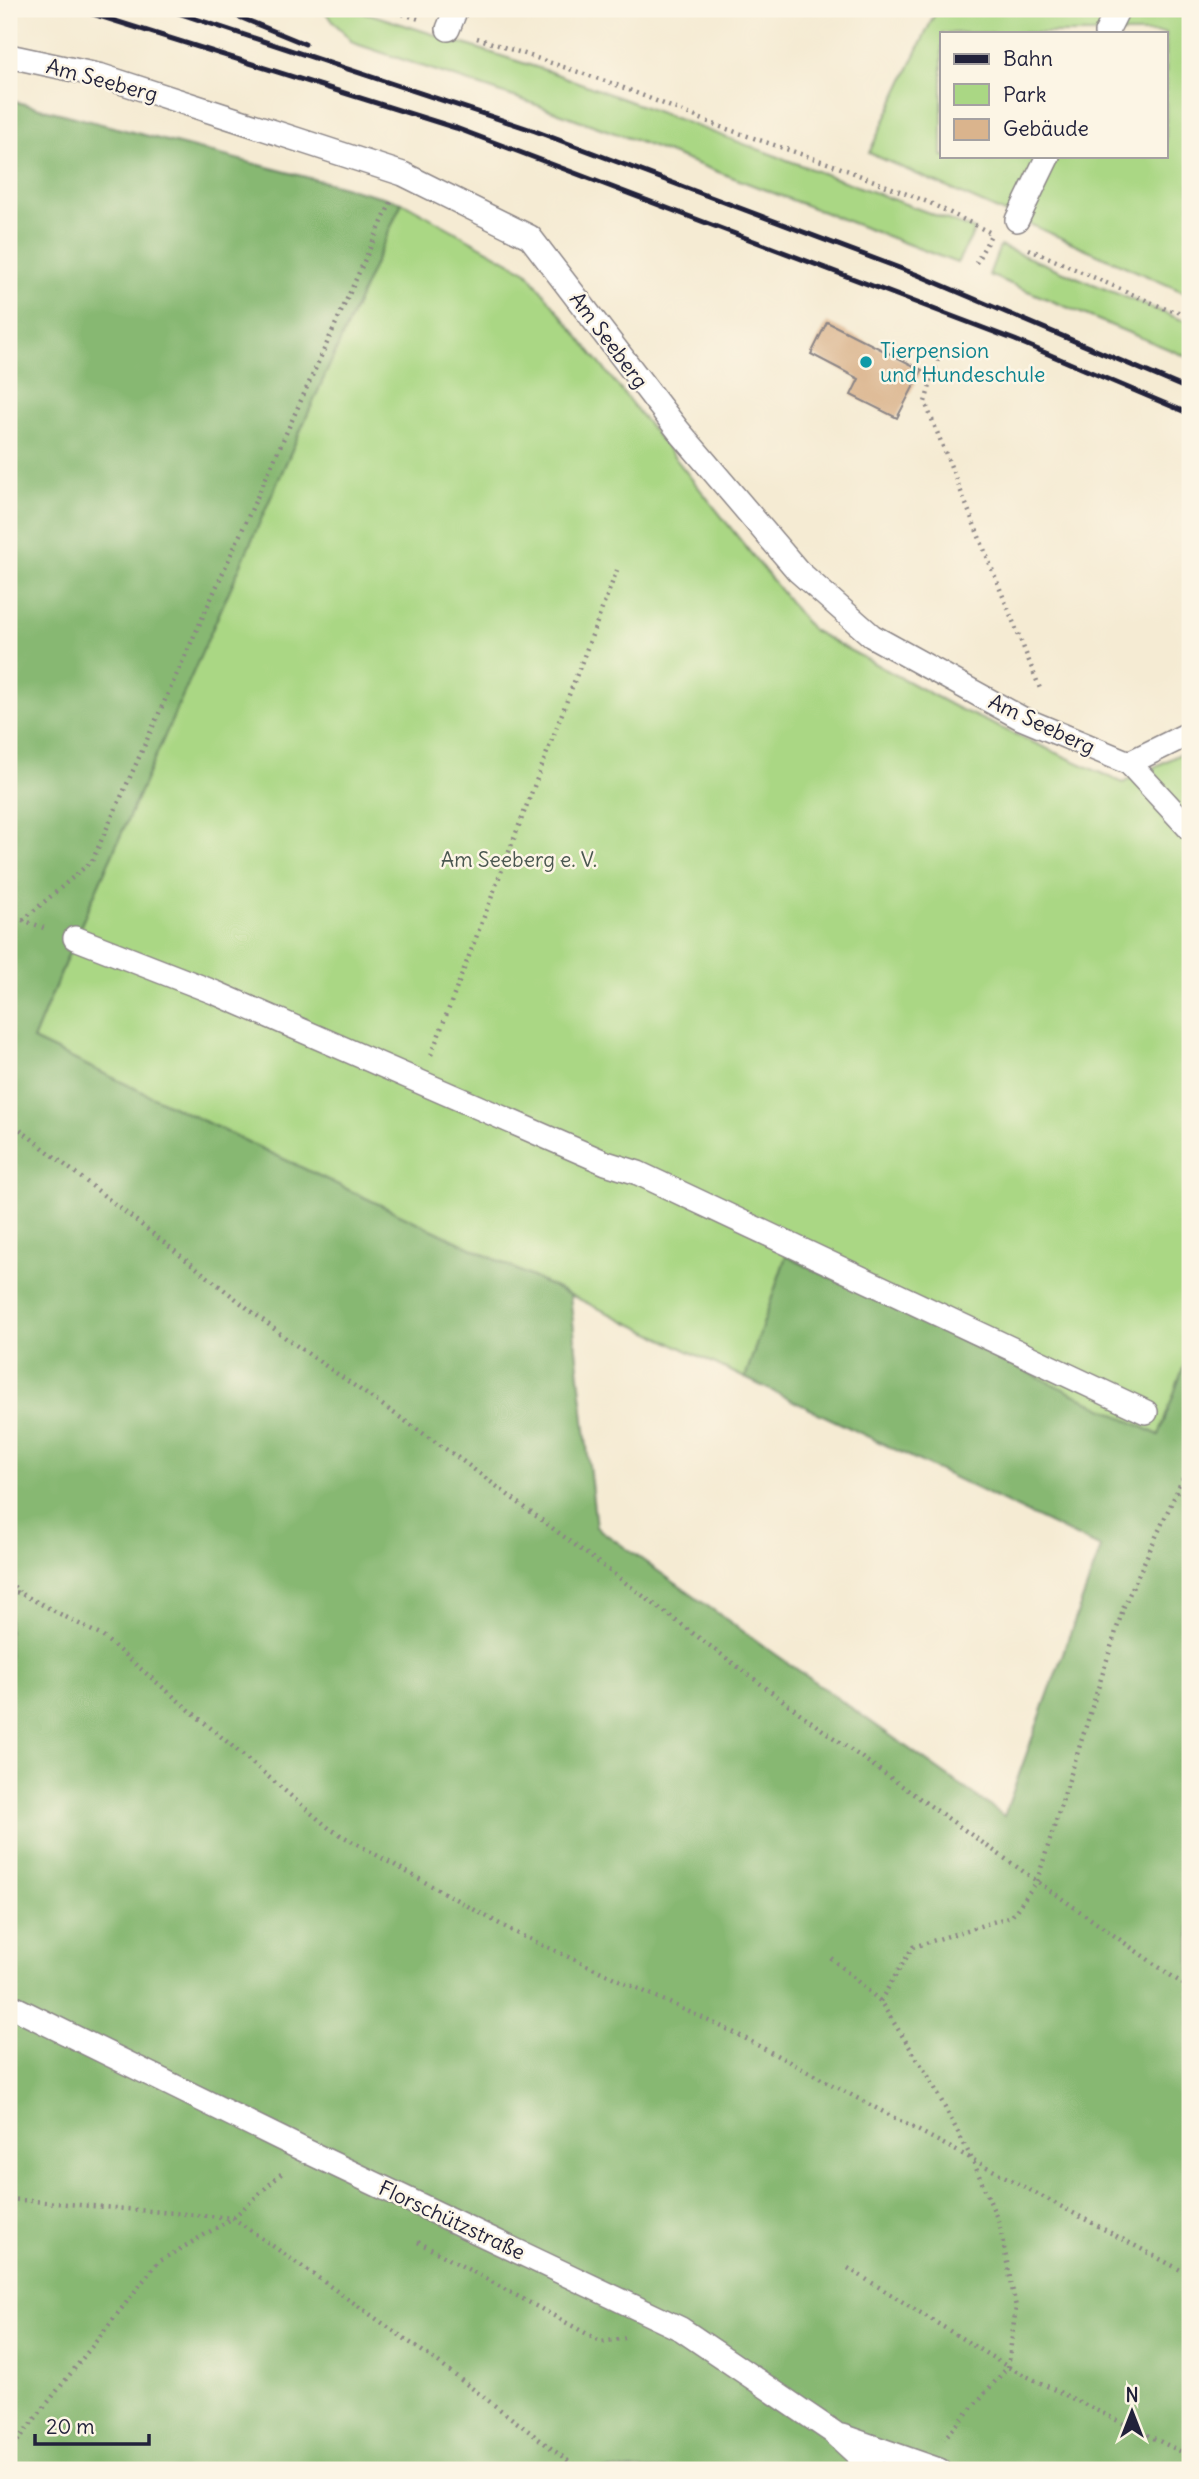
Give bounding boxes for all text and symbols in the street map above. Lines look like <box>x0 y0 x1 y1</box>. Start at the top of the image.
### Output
legend <box>940 32 1168 158</box>
text: Bahn <box>1003 45 1053 72</box>
street label: Am Seeberg <box>43 52 161 108</box>
text: Park <box>1003 81 1046 108</box>
text: Gebäude <box>1003 115 1089 142</box>
street label: Am Seeberg <box>564 286 654 394</box>
place label: Tierpension und Hundeschule <box>880 337 1045 388</box>
marker: Tierpension und Hundeschule <box>858 354 874 370</box>
street label: Am Seeberg <box>985 688 1099 760</box>
park label: Am Seeberg e. V. <box>441 846 597 873</box>
street label: Florschützstraße <box>375 2174 529 2266</box>
north arrow <box>1098 2378 1168 2448</box>
text: N <box>1125 2383 1139 2407</box>
scale bar <box>35 2402 149 2446</box>
text: 20 m <box>46 2413 95 2440</box>

